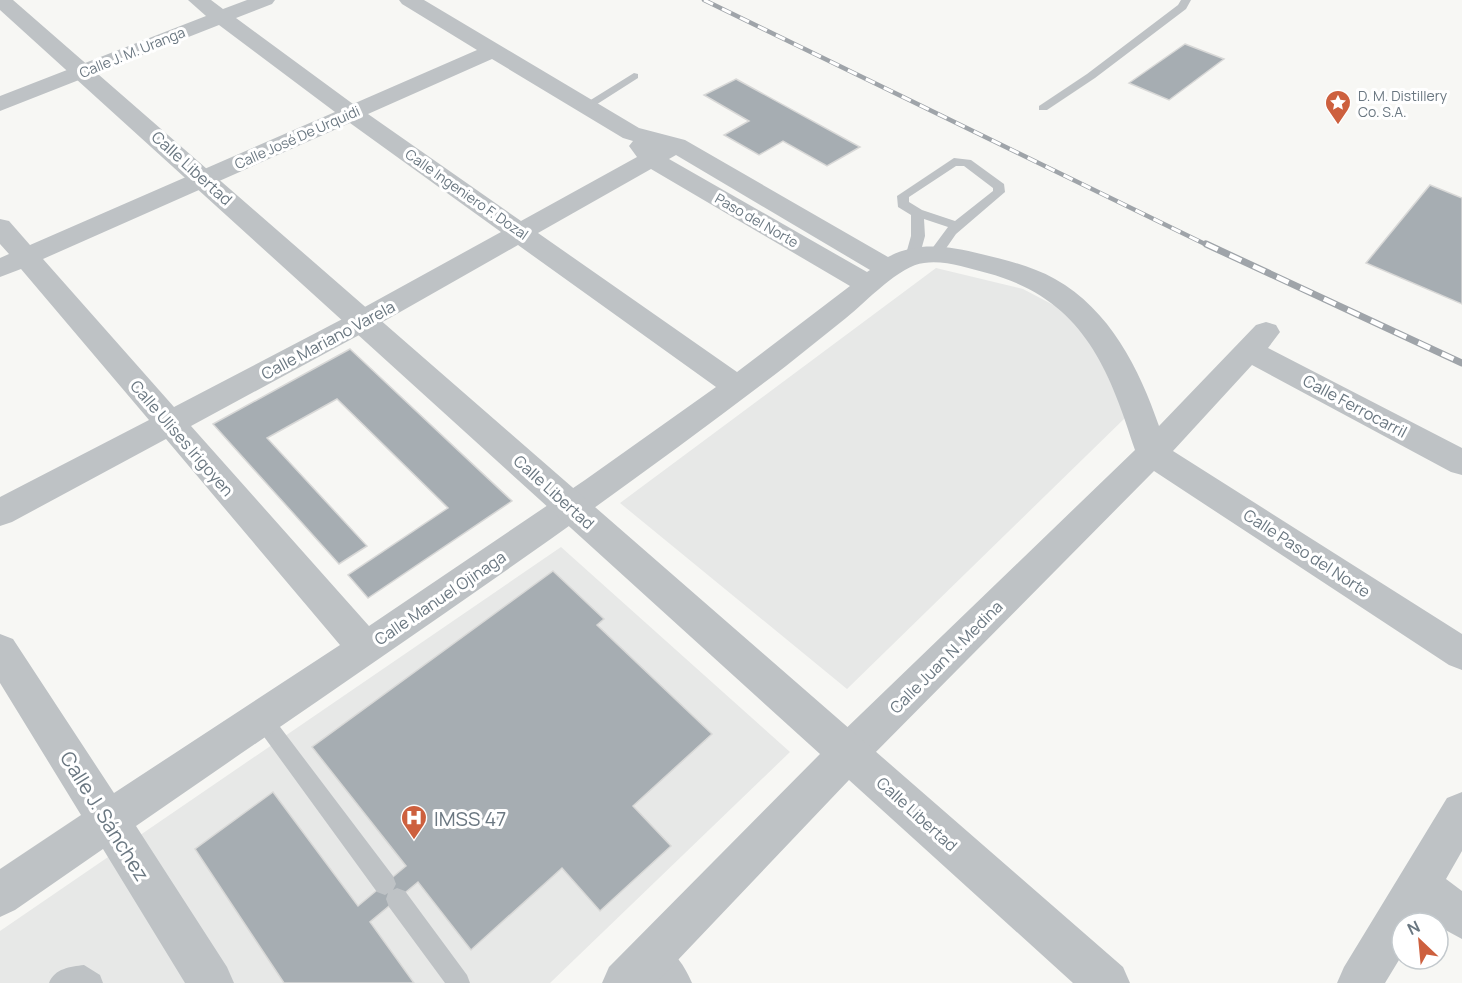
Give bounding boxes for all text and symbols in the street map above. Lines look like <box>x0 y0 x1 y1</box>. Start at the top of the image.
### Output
street label: Calle J. M. Uranga <box>76 22 188 82</box>
place label: D. M. Distillery Co. S.A. <box>1358 86 1448 121</box>
place icon: D. M. Distillery Co. S.A. <box>1323 88 1353 126</box>
street label: Calle José De Urquidi <box>231 101 363 173</box>
street label: Calle Libertad <box>147 126 237 210</box>
street label: Calle Ingeniero F. Dozal <box>402 144 532 244</box>
street label: Paso del Norte <box>712 188 802 252</box>
street label: Calle Mariano Varela <box>257 295 399 385</box>
street label: Calle Ferrocarril <box>1299 369 1411 443</box>
street label: Calle Ulises Irigoyen <box>125 375 239 501</box>
street label: Calle Libertad <box>509 450 599 534</box>
street label: Calle Paso del Norte <box>1239 504 1375 602</box>
street label: Calle Manuel Ojinaga <box>370 546 510 650</box>
street label: Calle Juan N. Medina <box>885 596 1007 718</box>
street label: Calle J. Sánchez <box>54 746 156 886</box>
street label: Calle Libertad <box>872 772 962 856</box>
hospital icon: IMSS 47 <box>399 803 429 841</box>
place label: IMSS 47 <box>434 805 506 832</box>
north arrow <box>1390 911 1450 971</box>
text: N <box>1403 915 1423 940</box>

